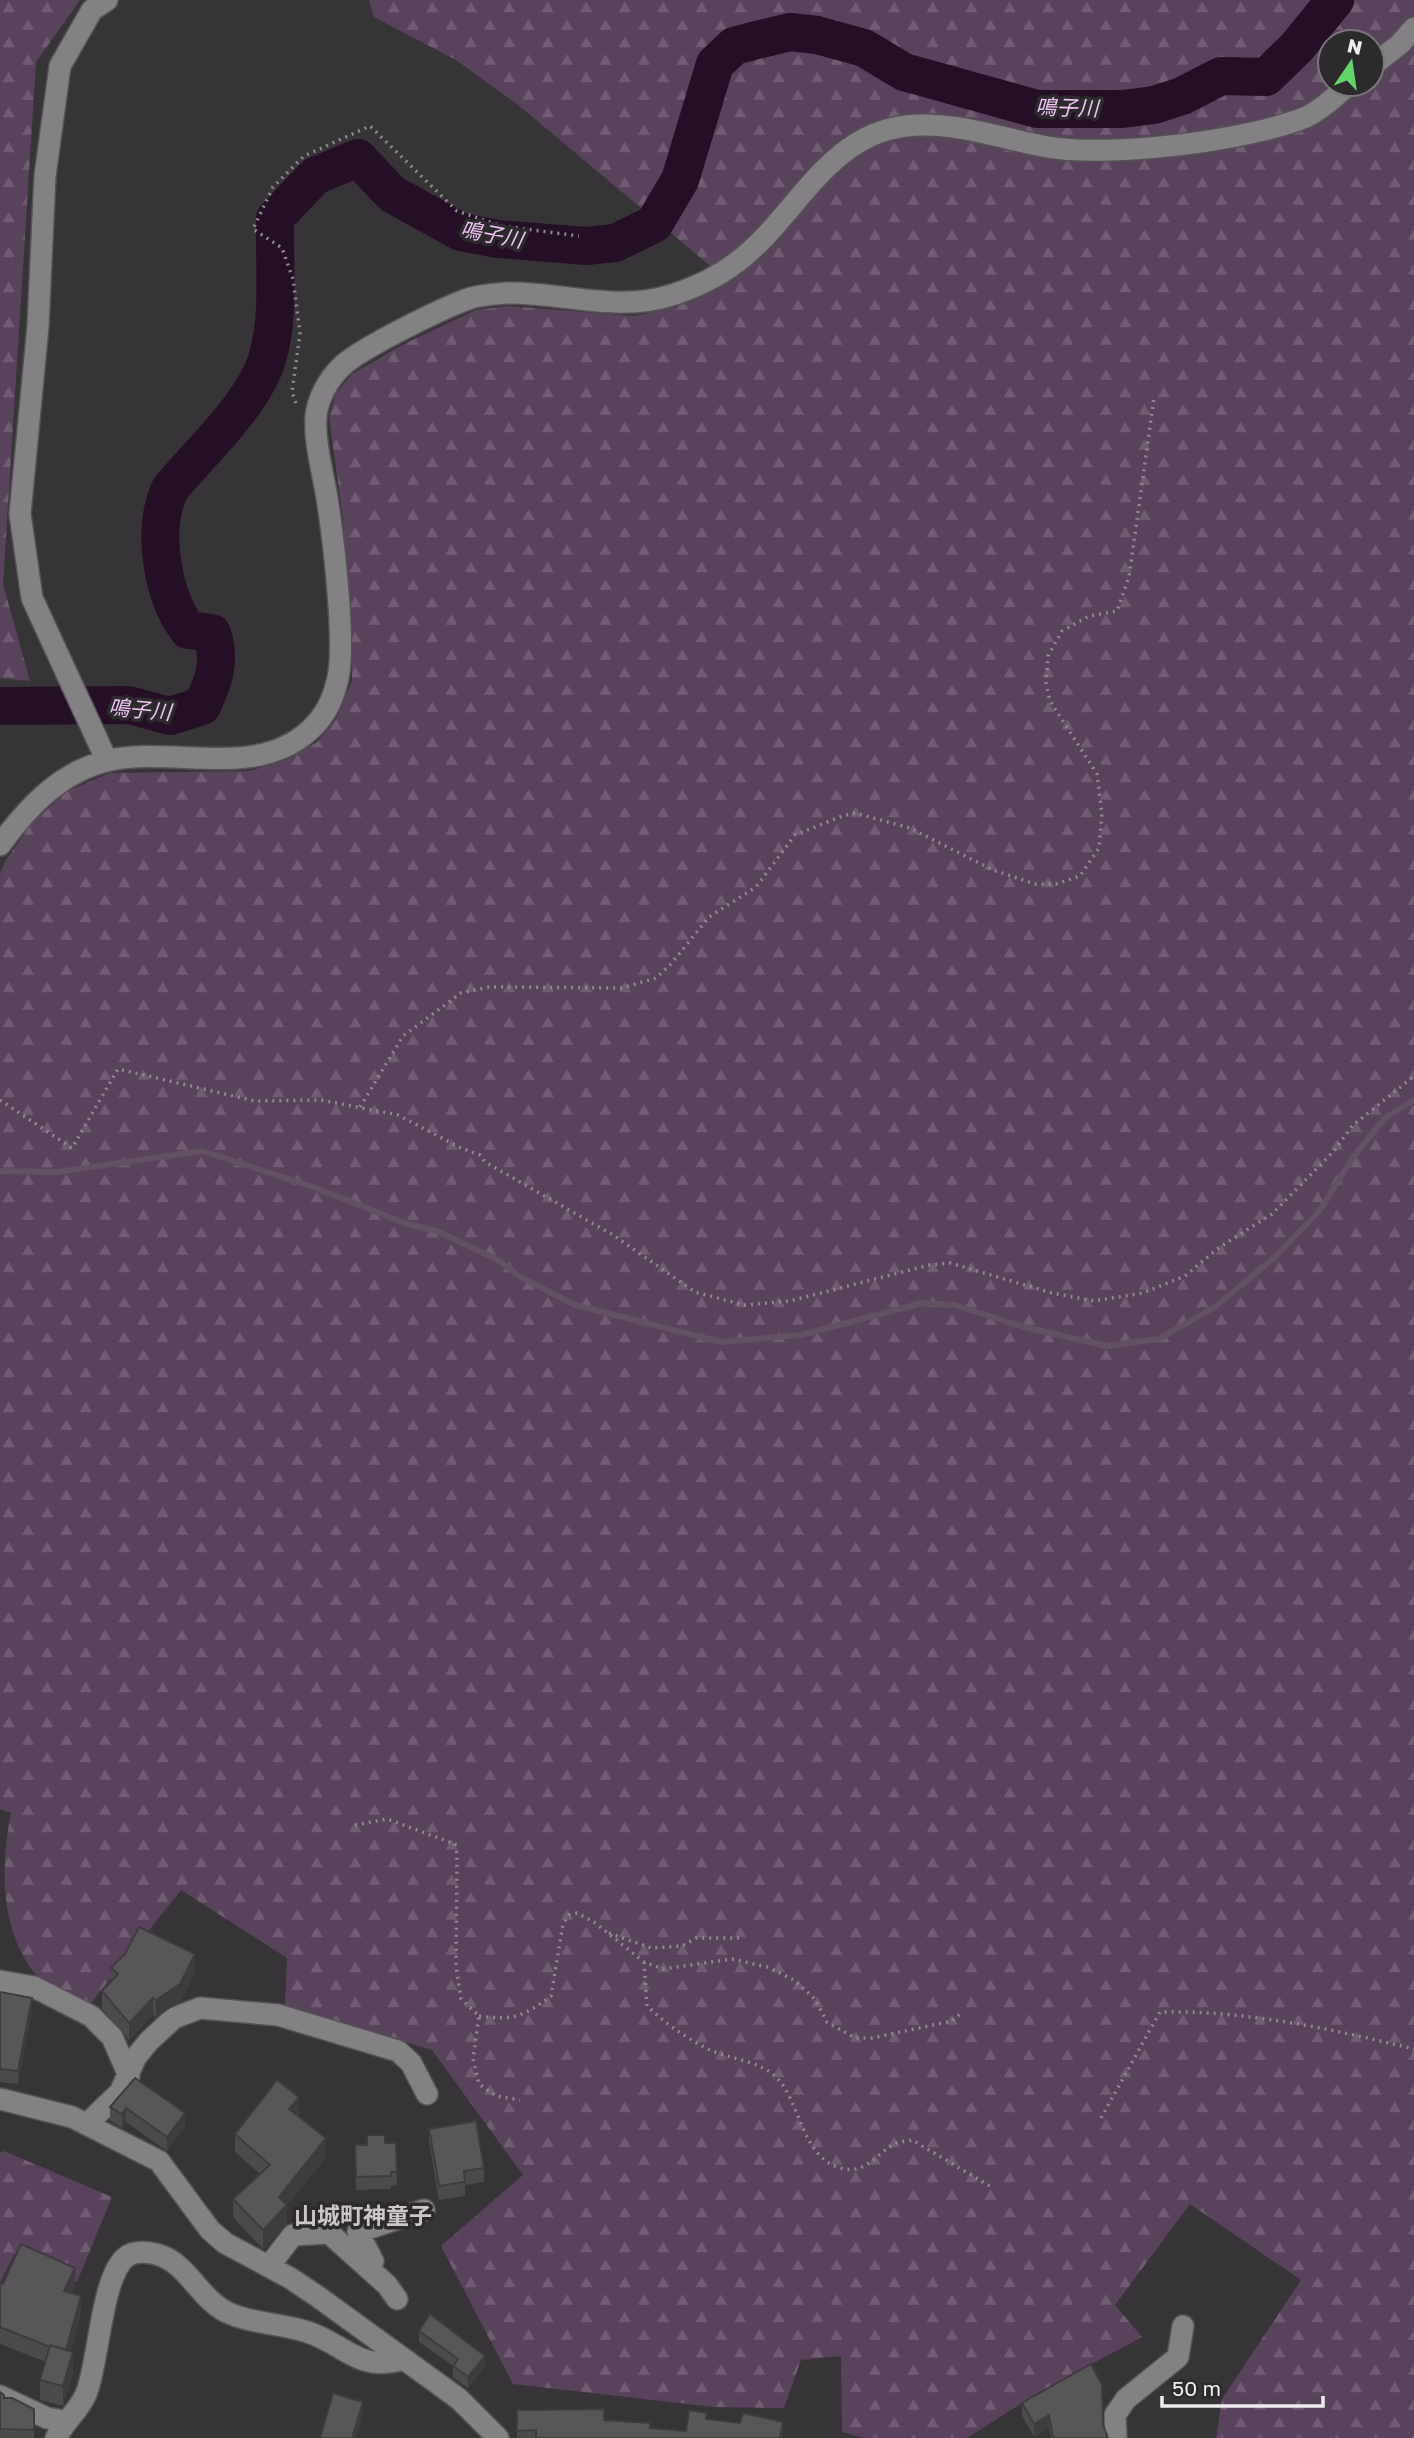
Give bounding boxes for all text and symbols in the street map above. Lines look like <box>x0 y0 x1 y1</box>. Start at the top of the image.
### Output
north arrow <box>1316 28 1386 98</box>
text: N <box>1345 33 1365 59</box>
water label: 鳴子川 <box>1035 93 1101 121</box>
water label: 鳴子川 <box>459 215 527 253</box>
water label: 鳴子川 <box>107 693 175 725</box>
district label: 山城町神童子 <box>294 2201 432 2229</box>
scale bar <box>1162 2364 1323 2408</box>
text: 50 m <box>1172 2375 1221 2401</box>

